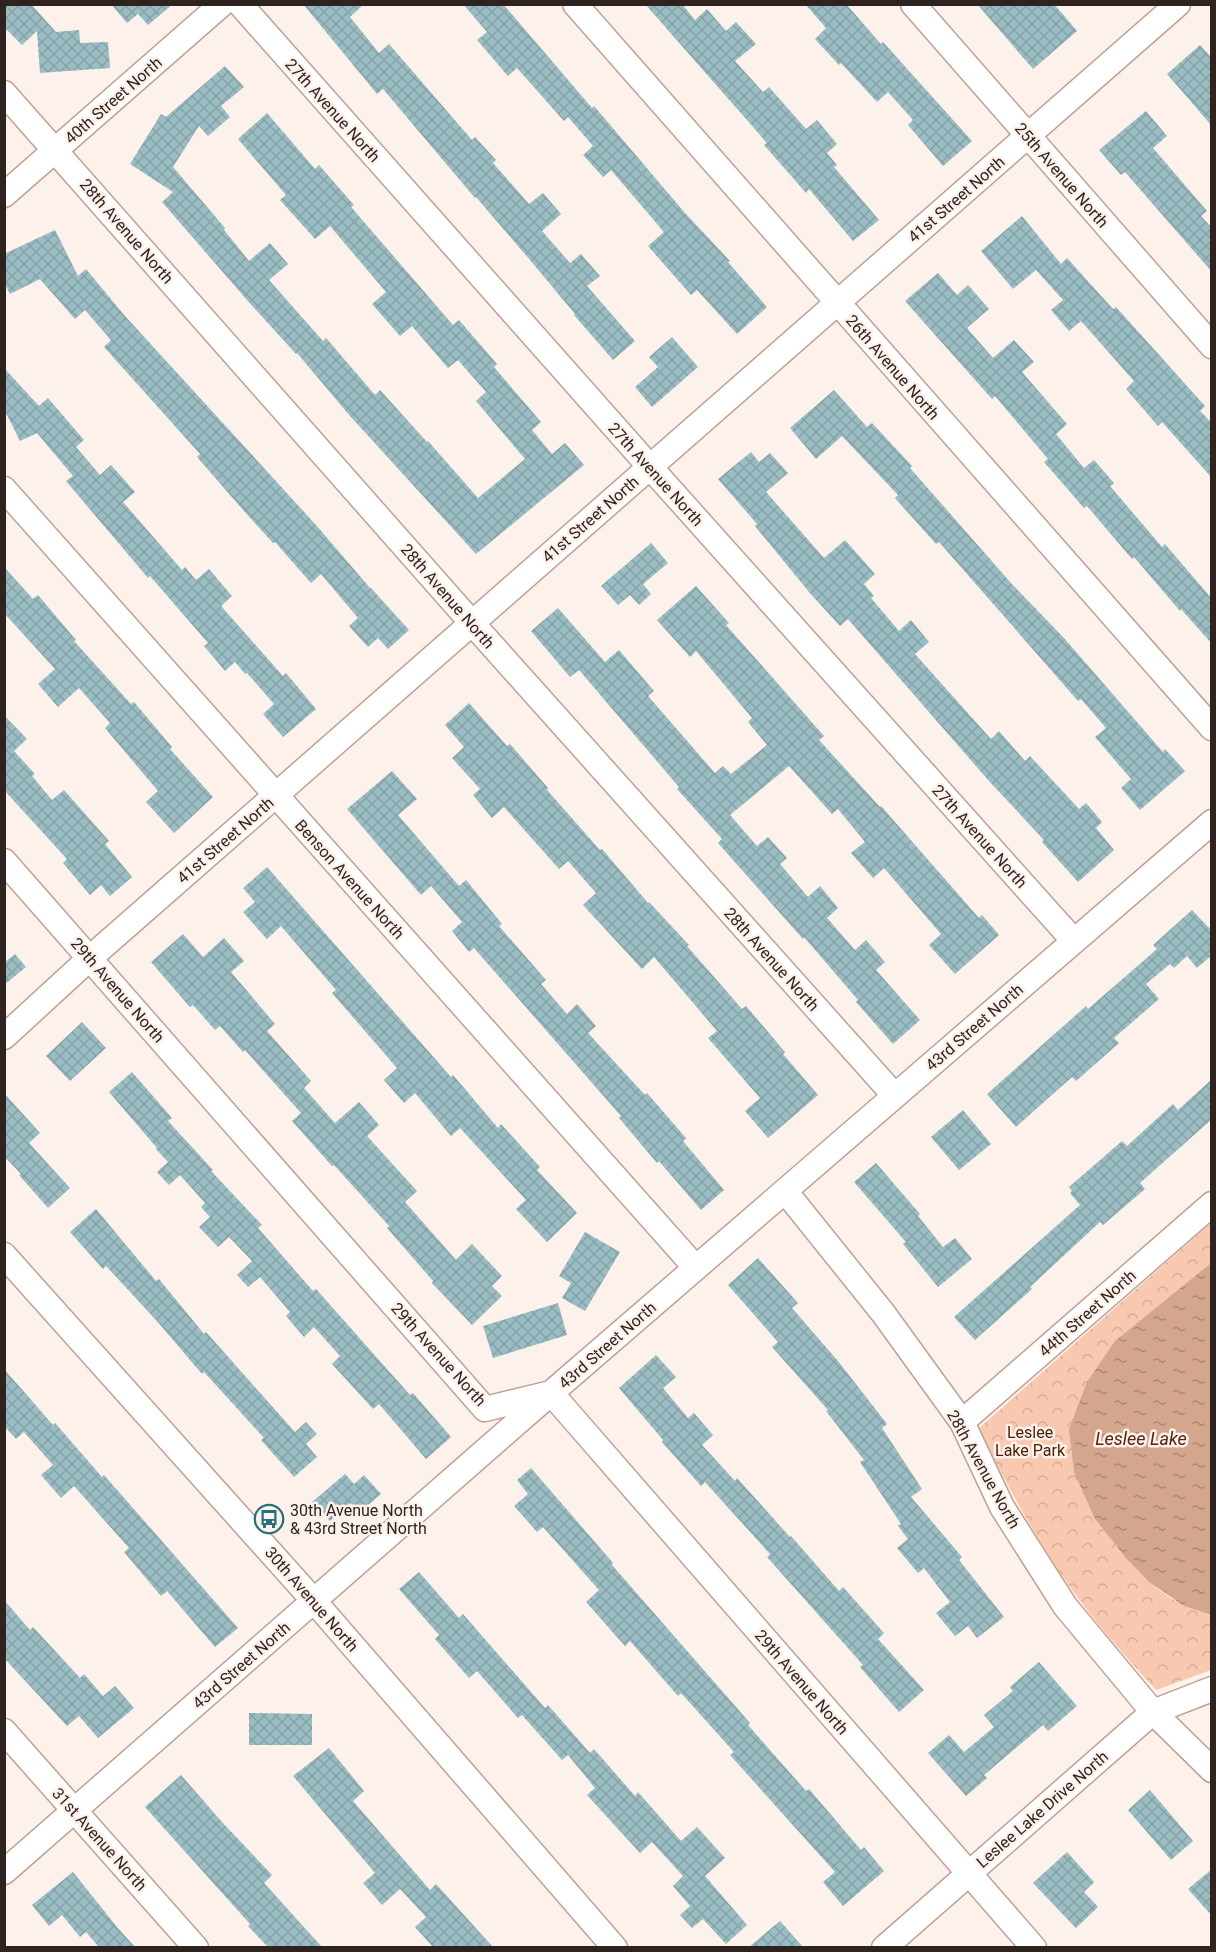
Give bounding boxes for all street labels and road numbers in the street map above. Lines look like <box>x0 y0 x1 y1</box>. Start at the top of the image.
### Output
street label: 40th Street North <box>61 53 166 148</box>
street label: 27th Avenue North <box>281 55 384 166</box>
street label: 25th Avenue North <box>1011 119 1112 232</box>
street label: 41st Street North <box>904 152 1009 247</box>
street label: 28th Avenue North <box>76 175 177 288</box>
street label: 26th Avenue North <box>842 311 943 424</box>
street label: 27th Avenue North <box>604 419 707 530</box>
street label: 41st Street North <box>538 472 643 567</box>
street label: 28th Avenue North <box>397 540 498 653</box>
street label: 27th Avenue North <box>928 781 1031 892</box>
street label: 41st Street North <box>173 793 278 888</box>
street label: Benson Avenue North <box>291 816 408 943</box>
street label: 28th Avenue North <box>720 904 823 1015</box>
street label: 29th Avenue North <box>67 934 168 1047</box>
street label: 43rd Street North <box>922 980 1027 1075</box>
street label: 44th Street North <box>1035 1266 1140 1361</box>
street label: 43rd Street North <box>555 1298 660 1393</box>
street label: 29th Avenue North <box>387 1299 490 1410</box>
street label: 28th Avenue North <box>943 1407 1024 1532</box>
street label: 30th Avenue North <box>261 1543 362 1656</box>
street label: 43rd Street North <box>189 1618 294 1713</box>
street label: 29th Avenue North <box>751 1626 852 1739</box>
street label: Leslee Lake Drive North <box>973 1747 1112 1872</box>
street label: 31st Avenue North <box>48 1784 151 1895</box>

